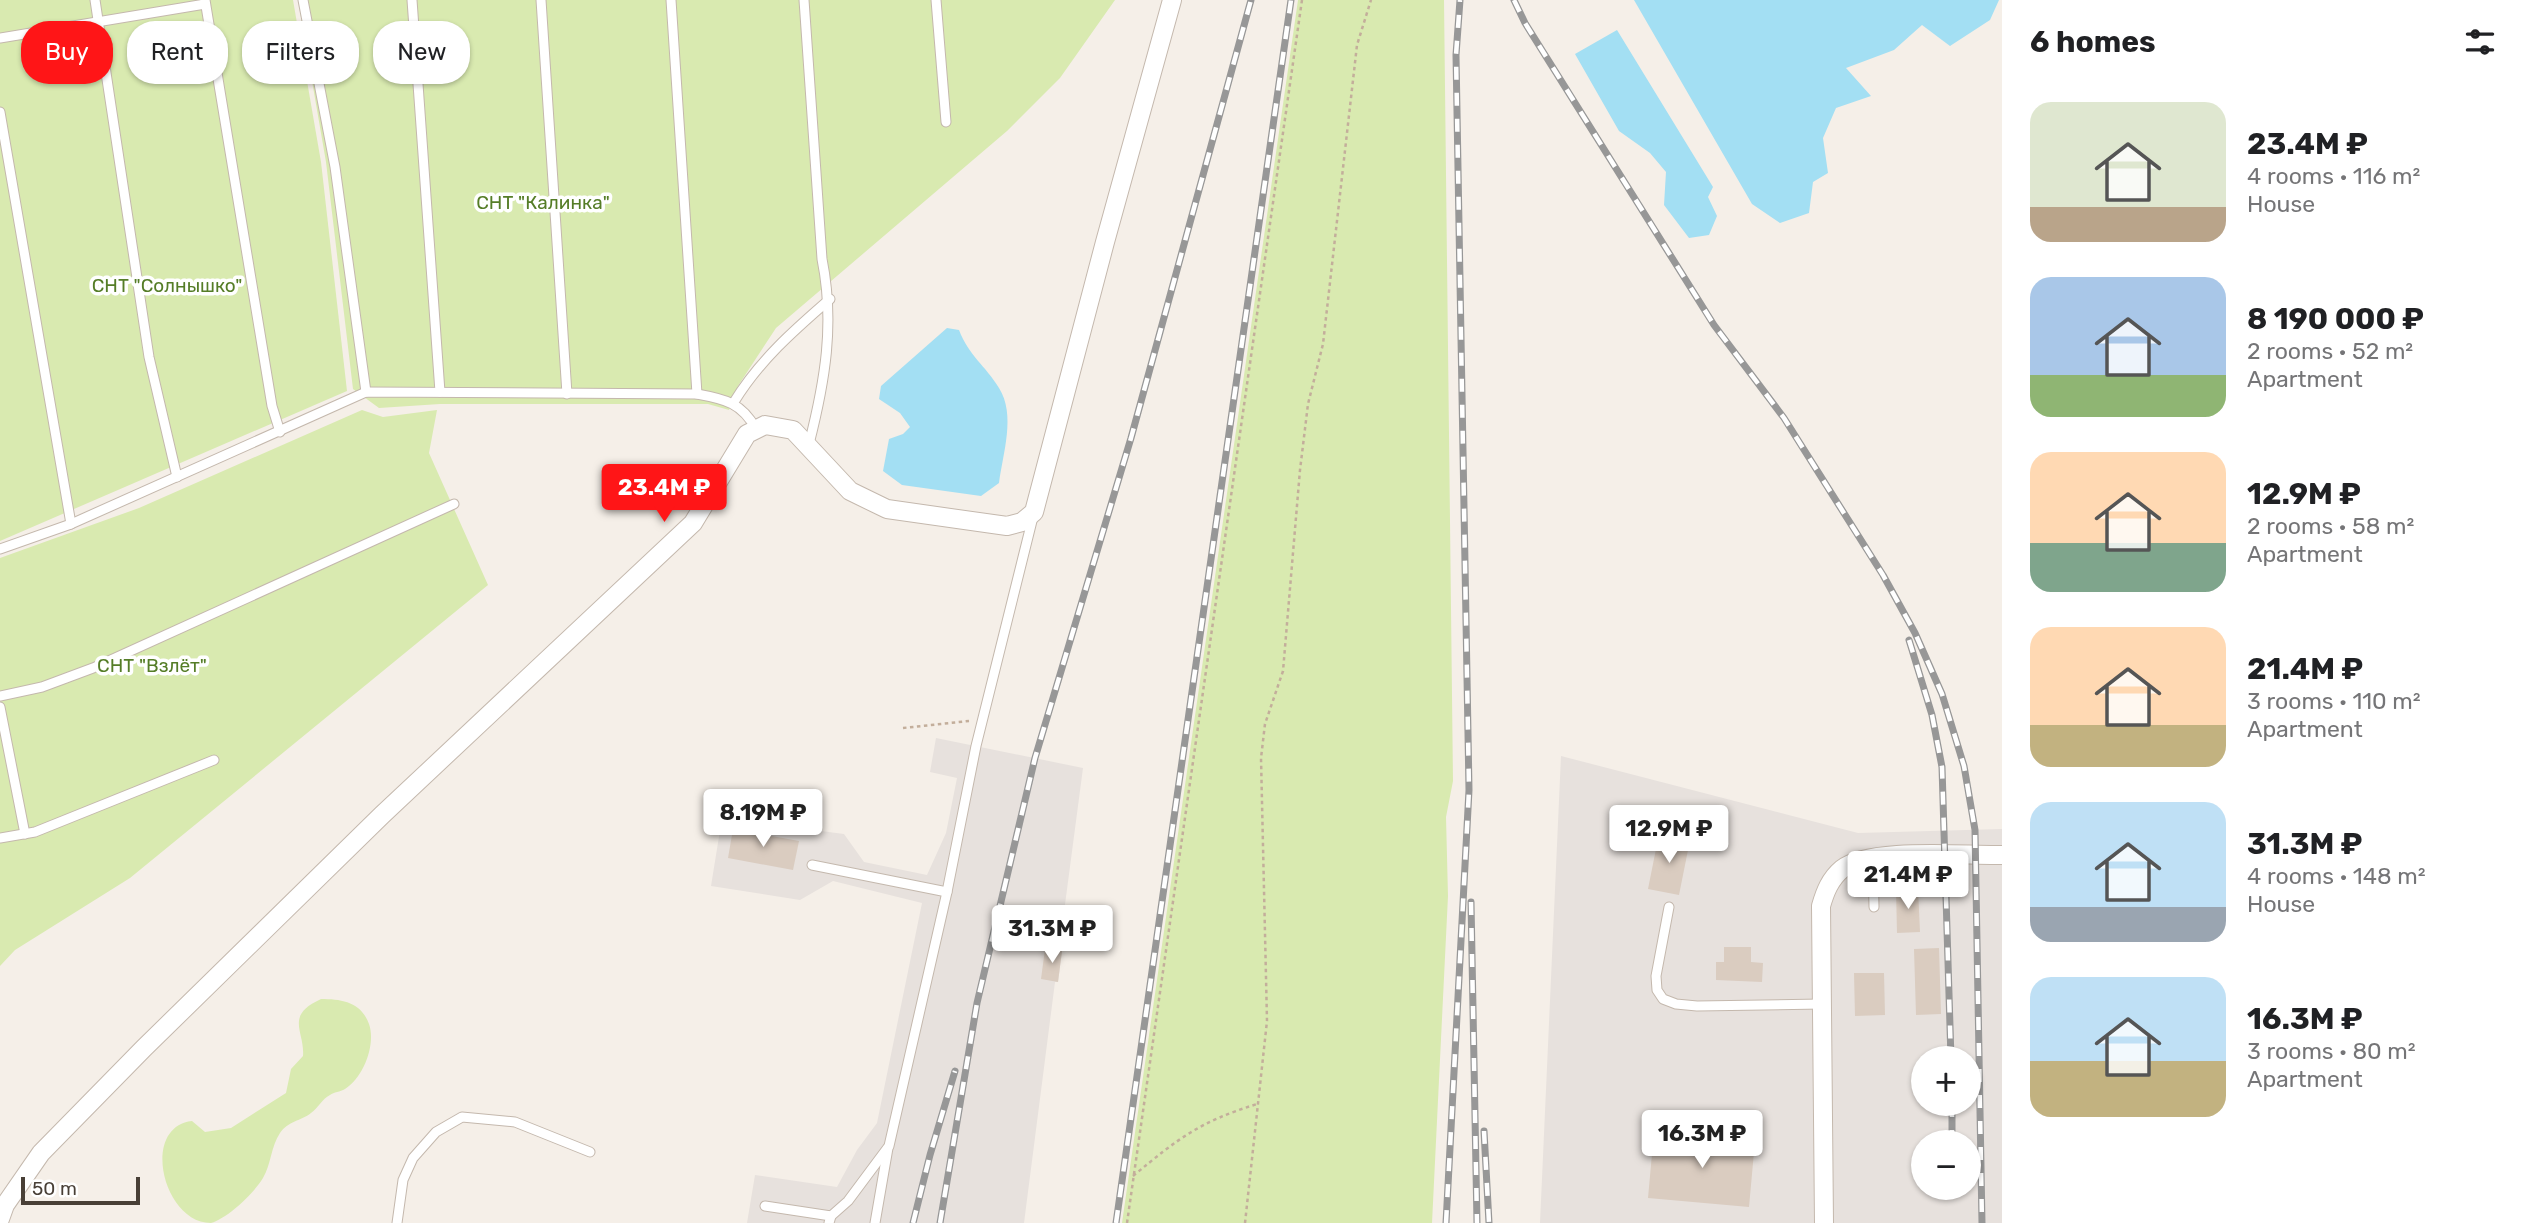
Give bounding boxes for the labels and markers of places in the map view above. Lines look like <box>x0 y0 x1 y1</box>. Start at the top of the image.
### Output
pin: 23.4M ₽ <box>599 464 729 524</box>
pin: 8.19M ₽ <box>698 790 828 849</box>
pin: 12.9M ₽ <box>1604 806 1734 865</box>
pin: 21.4M ₽ <box>1843 852 1973 911</box>
pin: 31.3M ₽ <box>987 906 1117 965</box>
pin: 16.3M ₽ <box>1637 1110 1767 1170</box>

